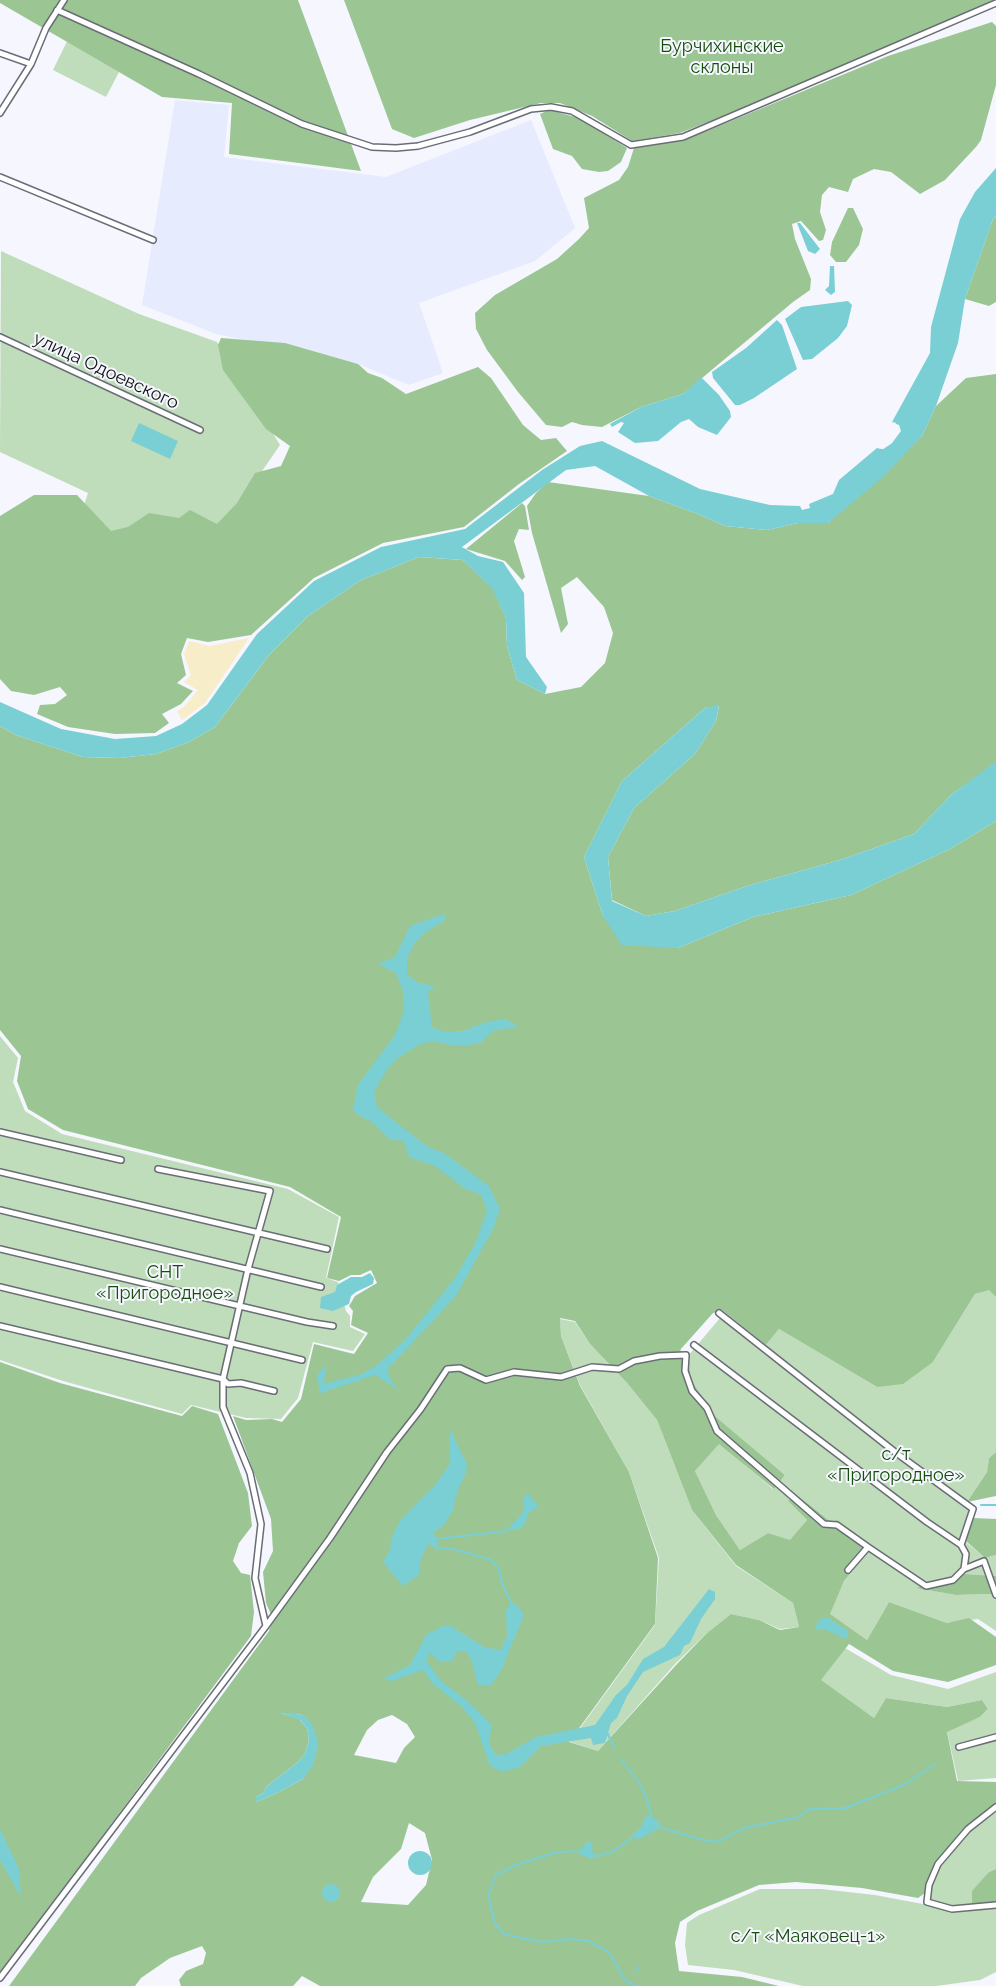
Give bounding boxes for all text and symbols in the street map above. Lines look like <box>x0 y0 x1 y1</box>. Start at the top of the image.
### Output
park label: Бурчихинские склоны <box>660 36 784 78</box>
street label: улица Одоевского <box>30 328 182 414</box>
park label: СНТ «Пригородное» <box>96 1262 234 1304</box>
park label: с/т «Пригородное» <box>827 1444 965 1486</box>
park label: с/т «Маяковец-1» <box>731 1926 885 1948</box>

